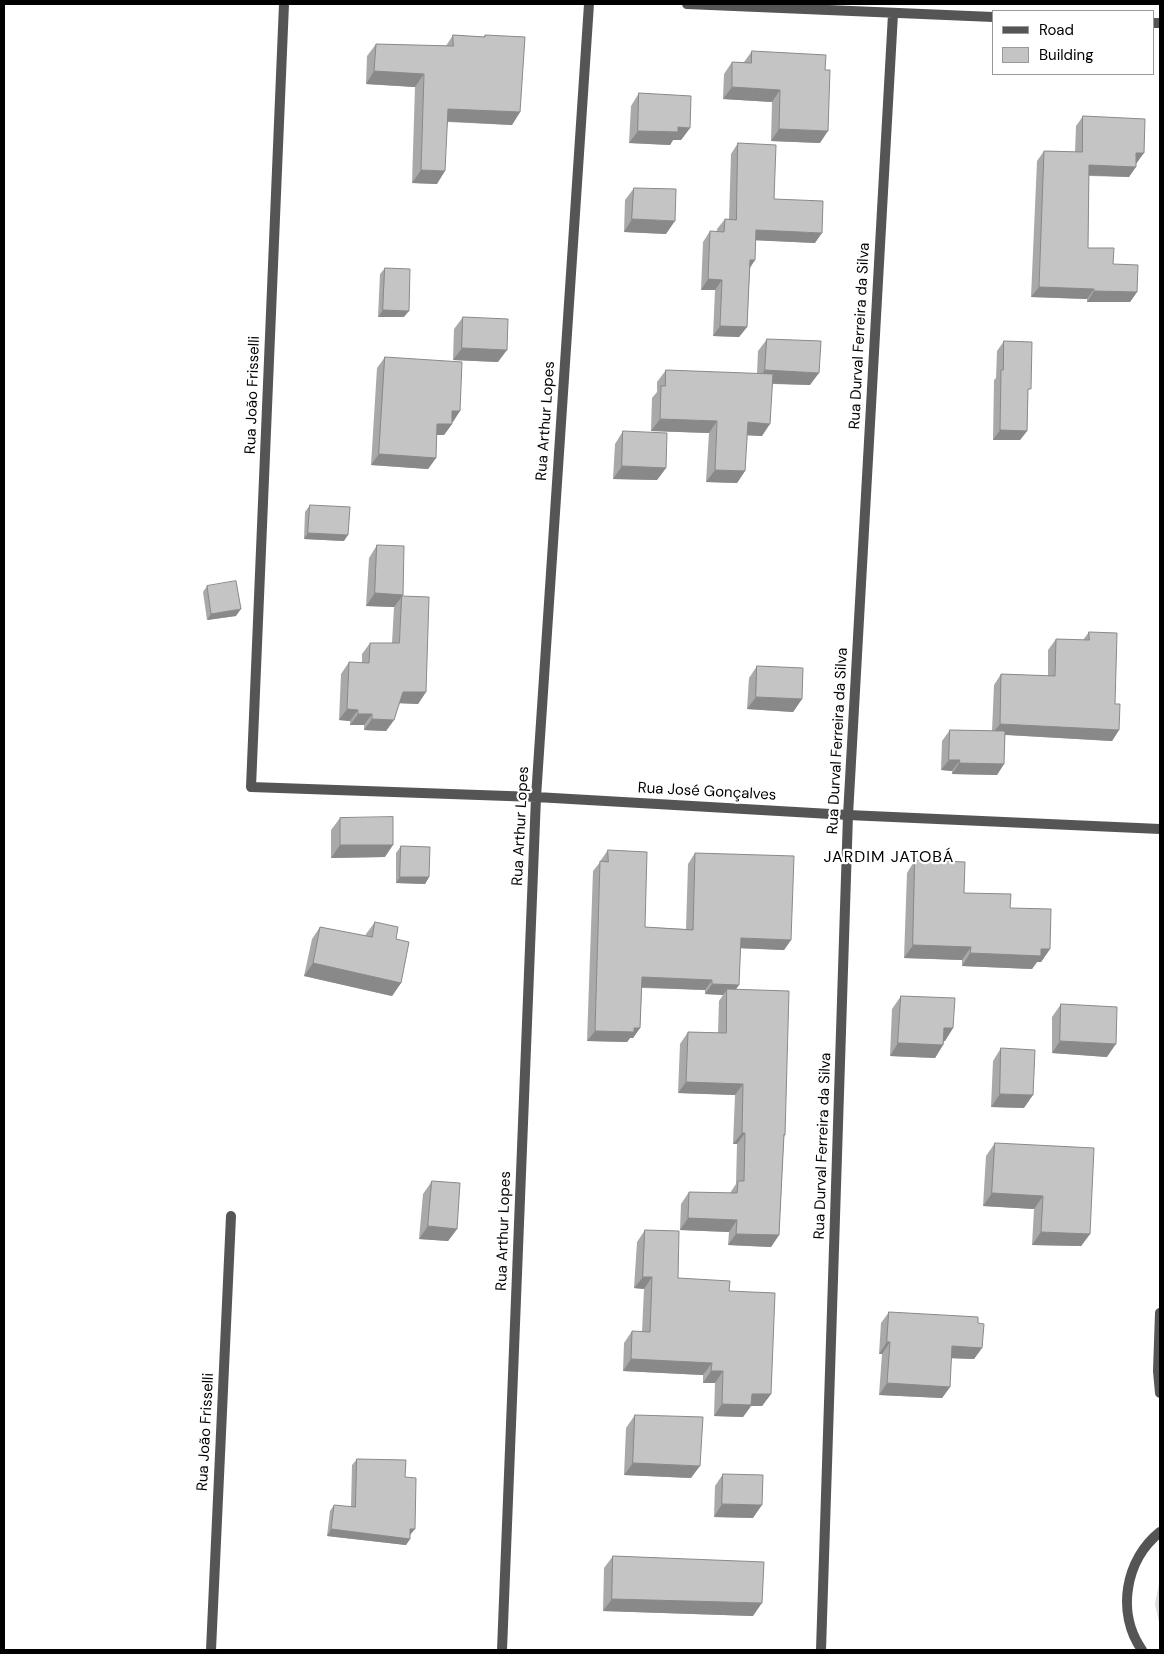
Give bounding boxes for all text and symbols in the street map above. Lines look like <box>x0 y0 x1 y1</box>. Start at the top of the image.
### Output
legend <box>992 10 1154 75</box>
text: Road <box>1039 20 1074 40</box>
text: Building <box>1039 45 1094 65</box>
street label: Rua Durval Ferreira da Silva <box>846 242 874 430</box>
street label: Rua João Frisselli <box>242 336 264 454</box>
street label: Rua Arthur Lopes <box>533 361 559 481</box>
street label: Rua Durval Ferreira da Silva <box>824 647 852 835</box>
street label: Rua Arthur Lopes <box>509 766 533 886</box>
street label: Rua José Gonçalves <box>637 779 777 805</box>
district label: JARDIM JATOBÁ <box>822 848 956 868</box>
street label: Rua Durval Ferreira da Silva <box>811 1052 835 1240</box>
street label: Rua Arthur Lopes <box>493 1171 515 1291</box>
street label: Rua João Frisselli <box>194 1373 218 1491</box>

